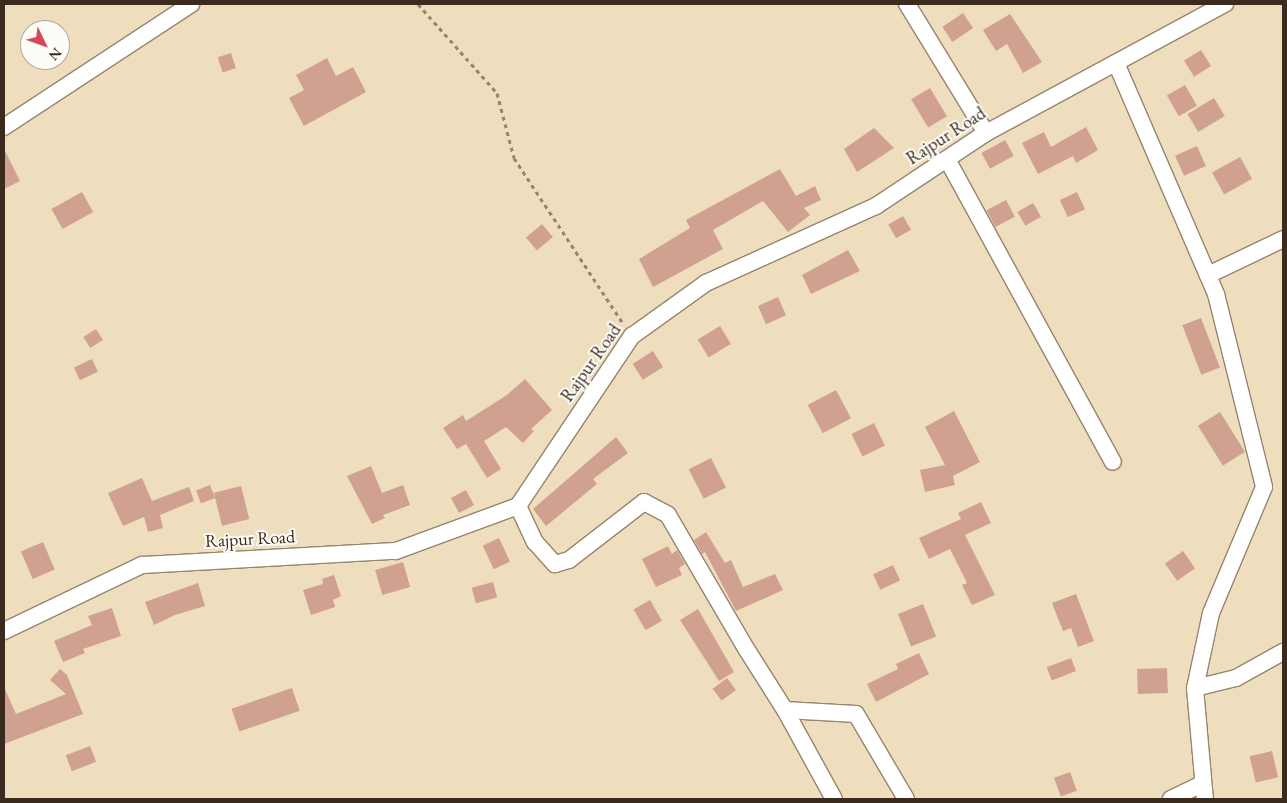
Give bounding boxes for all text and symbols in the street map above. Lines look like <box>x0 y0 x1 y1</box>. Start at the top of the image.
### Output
north arrow <box>20 20 70 70</box>
text: N <box>45 44 66 65</box>
street label: Rajpur Road <box>902 102 990 170</box>
street label: Rajpur Road <box>556 320 626 406</box>
street label: Rajpur Road <box>204 526 296 552</box>

